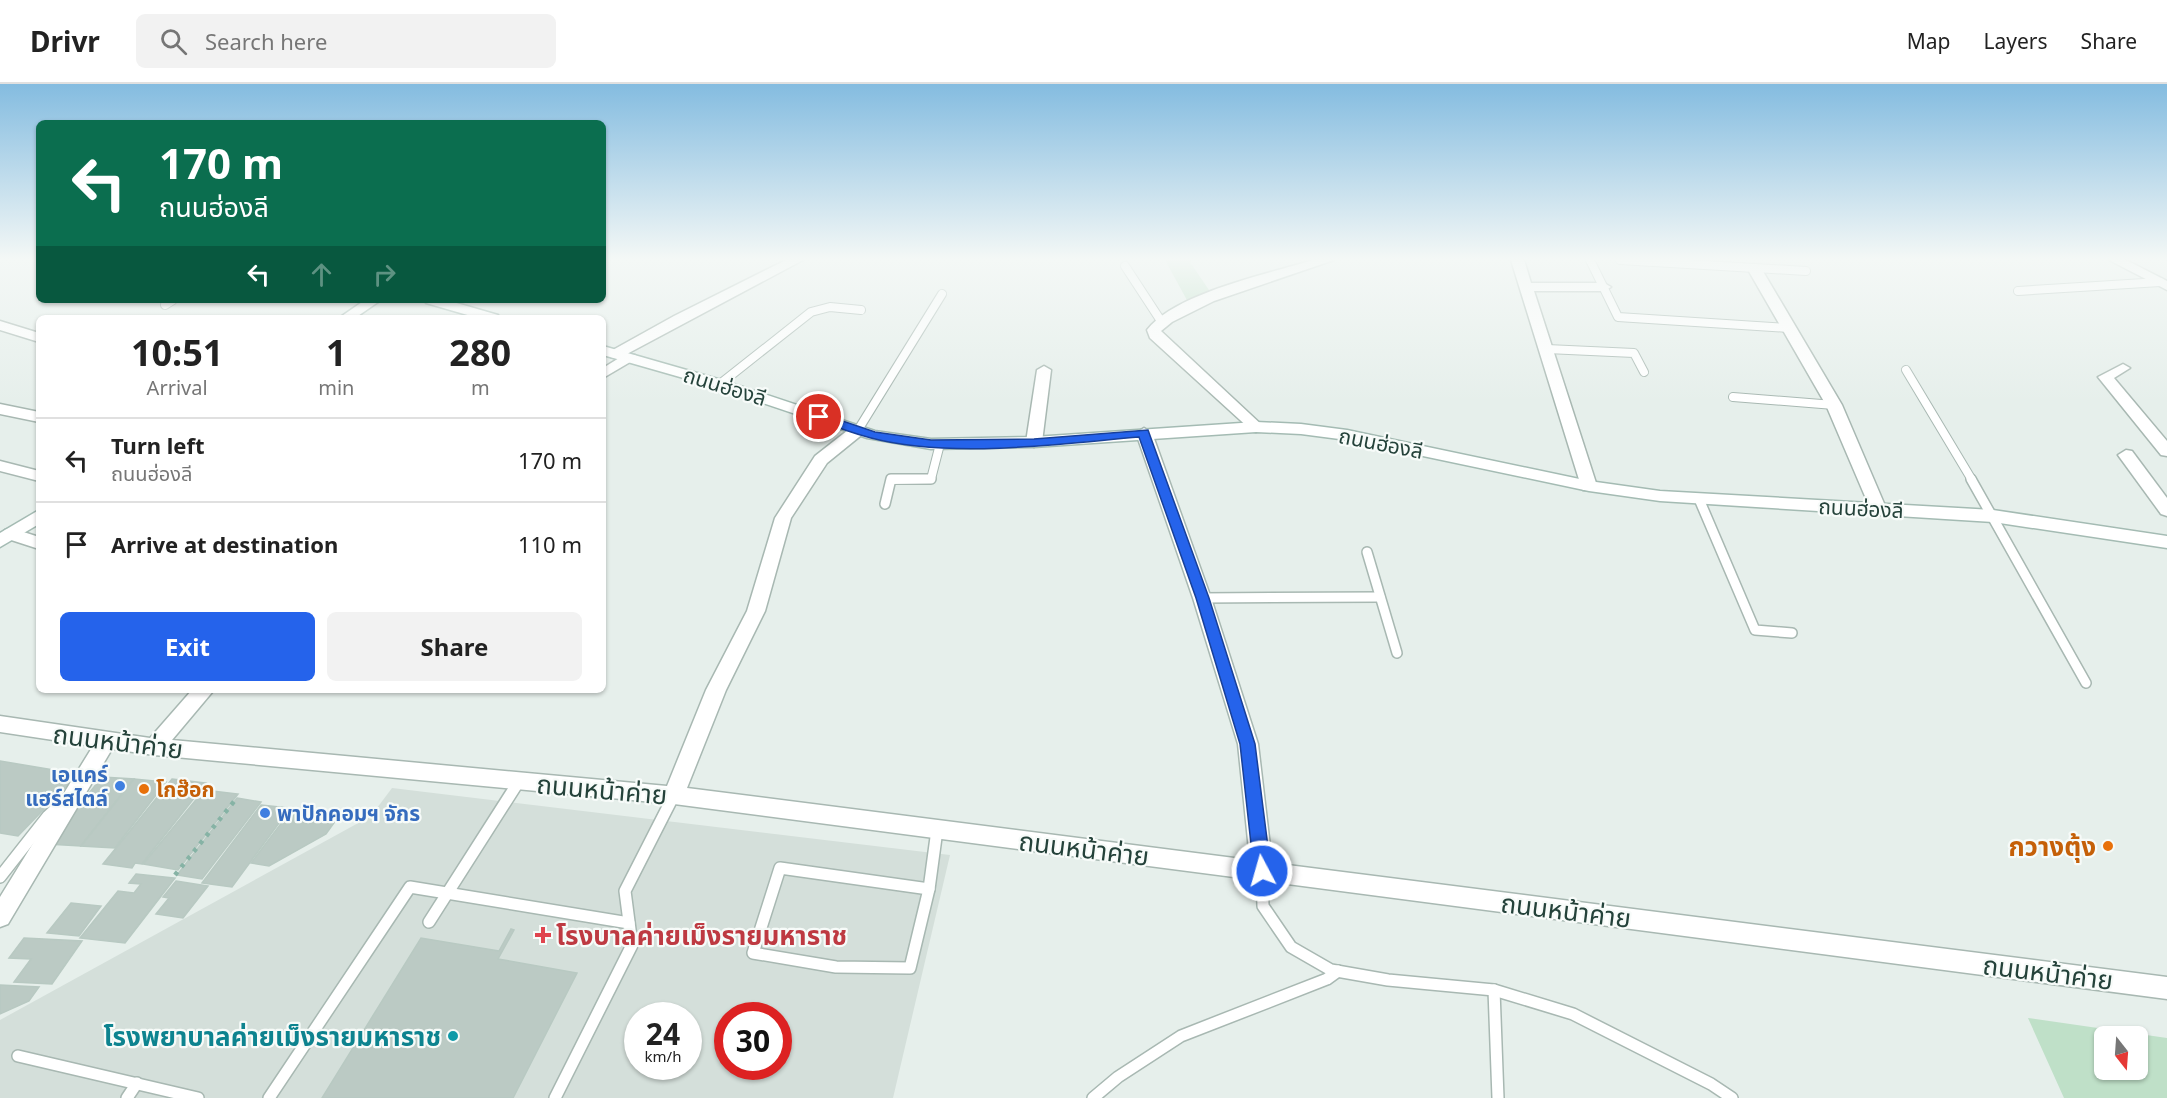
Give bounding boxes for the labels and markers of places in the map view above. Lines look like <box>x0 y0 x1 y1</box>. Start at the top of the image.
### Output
pin <box>793 391 844 442</box>
place label: เอแคร์ แฮร์สไตล์ <box>25 760 108 812</box>
place label: โกฮ๊อก <box>156 775 215 803</box>
marker: เอแคร์ แฮร์สไตล์ <box>113 779 127 793</box>
marker: โกฮ๊อก <box>137 782 151 796</box>
place label: พาปักคอมฯ จักร <box>277 799 420 827</box>
marker: พาปักคอมฯ จักร <box>258 806 272 820</box>
place label: กวางตุ้ง <box>2008 828 2096 864</box>
marker: กวางตุ้ง <box>2101 839 2115 853</box>
place label: โรงบาลค่ายเม็งรายมหาราช <box>556 917 847 953</box>
marker: โรงบาลค่ายเม็งรายมหาราช <box>534 926 552 944</box>
place label: โรงพยาบาลค่ายเม็งรายมหาราช <box>104 1018 441 1054</box>
marker: โรงพยาบาลค่ายเม็งรายมหาราช <box>446 1029 460 1043</box>

